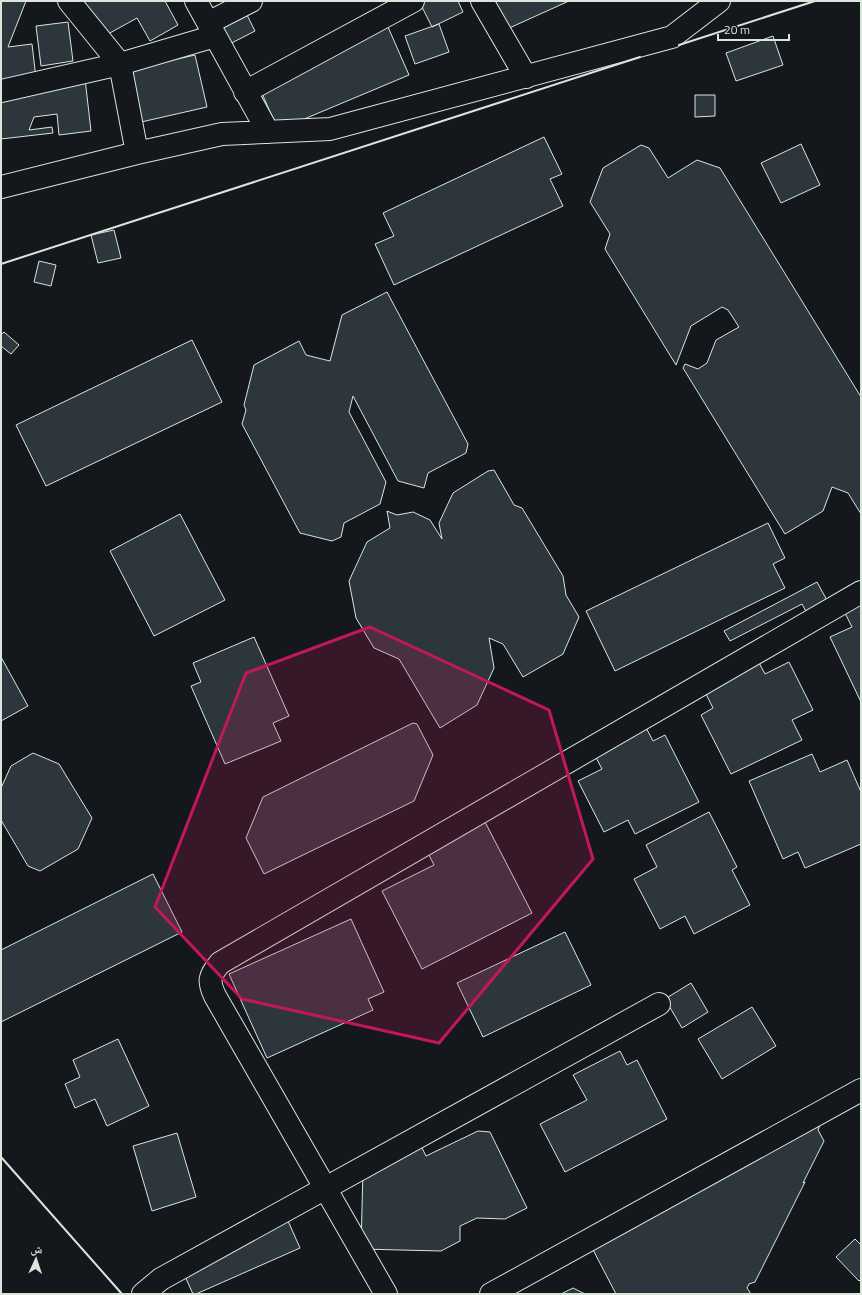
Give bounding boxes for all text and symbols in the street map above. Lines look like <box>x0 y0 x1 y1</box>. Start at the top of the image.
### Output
scale bar <box>718 16 789 42</box>
text: 20 m <box>724 20 750 39</box>
north arrow <box>16 1239 56 1279</box>
text: ش <box>30 1241 43 1257</box>

